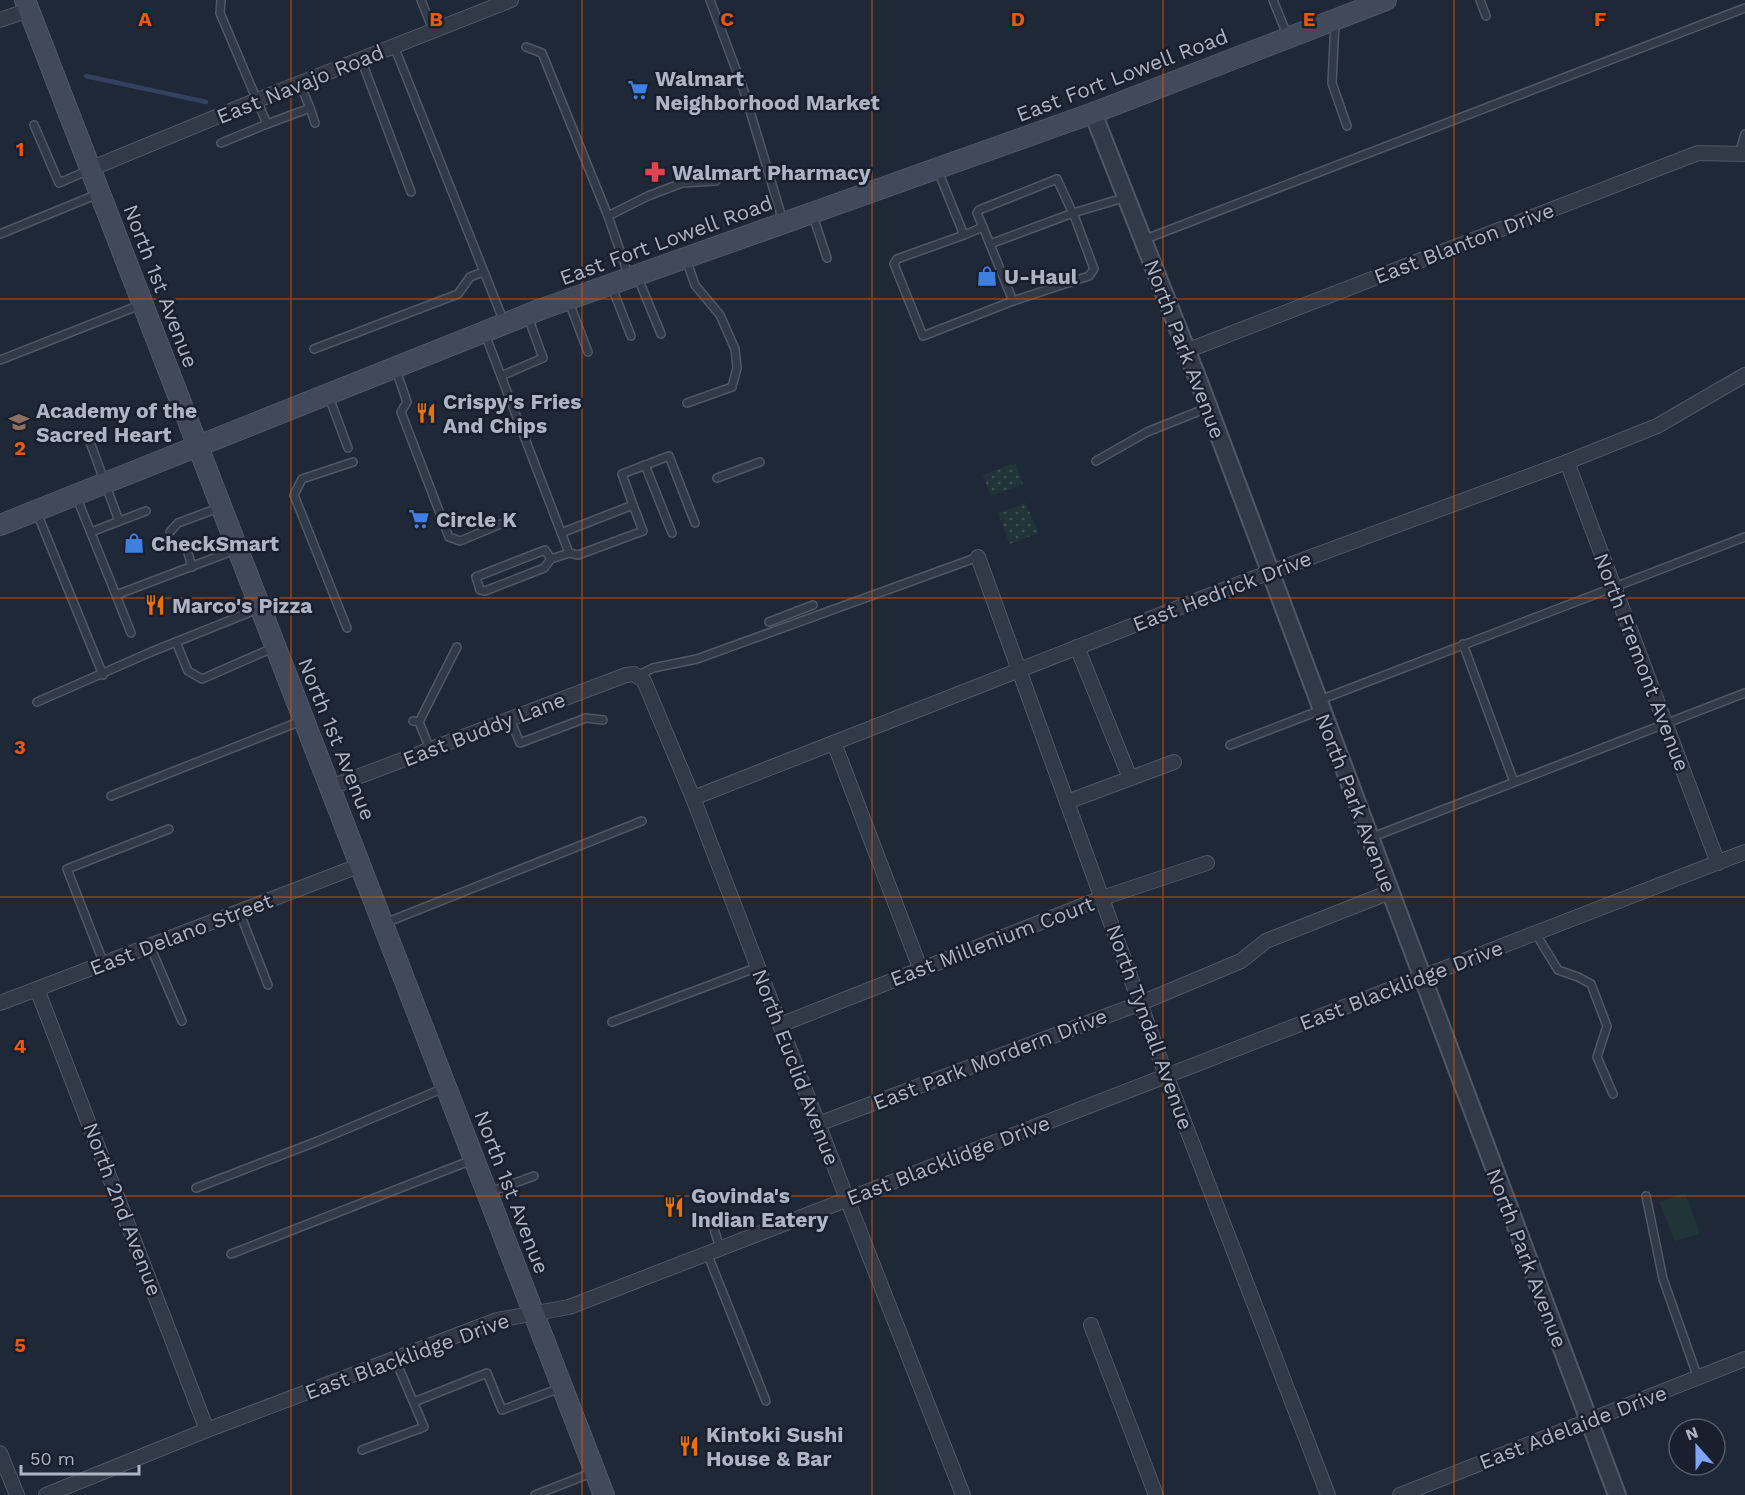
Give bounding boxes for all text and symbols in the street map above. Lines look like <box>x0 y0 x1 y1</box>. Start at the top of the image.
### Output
text: A <box>138 7 152 31</box>
text: B <box>429 7 443 31</box>
text: C <box>720 7 734 31</box>
text: D <box>1011 7 1025 31</box>
text: E <box>1303 7 1315 31</box>
text: F <box>1594 7 1606 31</box>
street label: East Fort Lowell Road <box>1013 23 1231 127</box>
street label: East Navajo Road <box>213 39 387 129</box>
place label: Walmart Neighborhood Market <box>655 66 880 115</box>
supermarket icon: Walmart Neighborhood Market <box>626 78 650 102</box>
text: 1 <box>16 137 24 161</box>
pharmacy icon: Walmart Pharmacy <box>643 160 667 184</box>
place label: Walmart Pharmacy <box>672 160 871 185</box>
street label: East Fort Lowell Road <box>556 190 776 290</box>
street label: East Blanton Drive <box>1370 197 1558 289</box>
street label: North 1st Avenue <box>118 201 204 371</box>
street label: North Park Avenue <box>1139 256 1231 442</box>
shop icon: U-Haul <box>975 264 999 288</box>
place label: U-Haul <box>1004 264 1078 289</box>
place label: Crispy's Fries And Chips <box>443 389 581 438</box>
place label: Academy of the Sacred Heart <box>36 398 197 447</box>
restaurant icon: Crispy's Fries And Chips <box>414 401 438 425</box>
school or university icon: Academy of the Sacred Heart <box>7 410 31 434</box>
text: 2 <box>14 436 26 460</box>
supermarket icon: Circle K <box>407 507 431 531</box>
place label: Circle K <box>436 507 517 532</box>
shop icon: CheckSmart <box>122 531 146 555</box>
place label: CheckSmart <box>151 531 279 556</box>
street label: East Hedrick Drive <box>1129 545 1315 637</box>
street label: North Fremont Avenue <box>1589 549 1695 775</box>
restaurant icon: Marco's Pizza <box>143 593 167 617</box>
place label: Marco's Pizza <box>172 593 313 618</box>
street label: North 1st Avenue <box>293 654 381 824</box>
street label: East Buddy Lane <box>399 686 569 772</box>
street label: North Park Avenue <box>1310 710 1402 896</box>
text: 3 <box>14 735 26 759</box>
street label: East Delano Street <box>86 888 276 980</box>
street label: East Millenium Court <box>887 891 1098 991</box>
street label: North Tyndall Avenue <box>1101 921 1199 1133</box>
street label: East Blacklidge Drive <box>1296 935 1506 1035</box>
street label: North Euclid Avenue <box>747 965 845 1169</box>
street label: East Park Mordern Drive <box>869 1003 1111 1115</box>
text: 4 <box>14 1034 27 1058</box>
street label: North 1st Avenue <box>469 1107 555 1277</box>
street label: East Blacklidge Drive <box>843 1110 1053 1210</box>
street label: North 2nd Avenue <box>78 1119 168 1299</box>
street label: North Park Avenue <box>1481 1165 1573 1351</box>
place label: Govinda's Indian Eatery <box>691 1183 828 1232</box>
restaurant icon: Govinda's Indian Eatery <box>662 1195 686 1219</box>
street label: East Blacklidge Drive <box>301 1307 513 1405</box>
text: 5 <box>14 1333 26 1357</box>
street label: East Adelaide Drive <box>1476 1380 1670 1474</box>
north arrow <box>1667 1417 1727 1477</box>
place label: Kintoki Sushi House & Bar <box>706 1422 843 1471</box>
text: N <box>1683 1422 1701 1444</box>
restaurant icon: Kintoki Sushi House & Bar <box>677 1434 701 1458</box>
scale bar <box>21 1438 140 1476</box>
text: 50 m <box>30 1448 75 1469</box>

